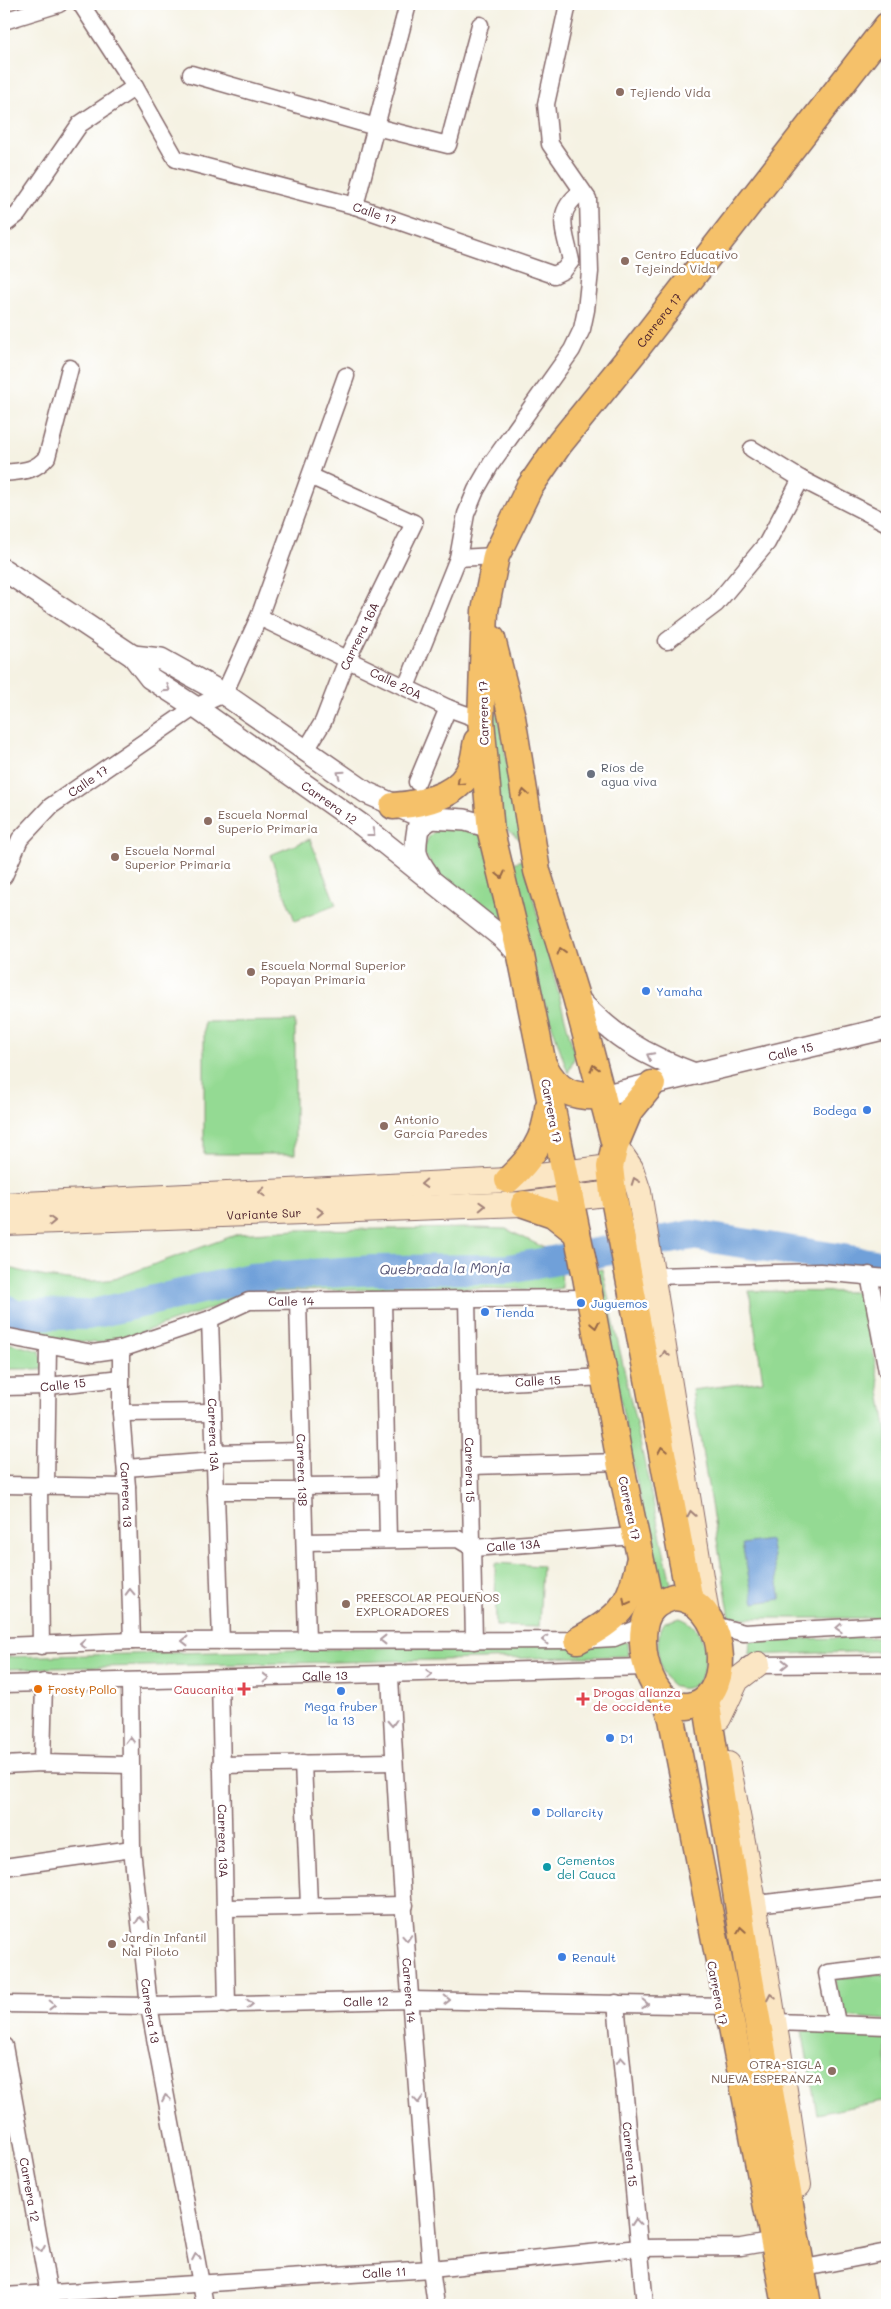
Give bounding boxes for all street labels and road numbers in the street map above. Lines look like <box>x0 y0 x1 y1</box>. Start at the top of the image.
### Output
street label: Calle 17 <box>351 198 399 228</box>
street label: Carrera 17 <box>632 289 685 351</box>
street label: Carrera 16A <box>336 599 382 672</box>
street label: Calle 20A <box>367 664 425 702</box>
street label: Carrera 17 <box>474 680 492 746</box>
street label: Calle 17 <box>64 761 111 800</box>
street label: Carrera 12 <box>298 777 360 827</box>
street label: Calle 15 <box>767 1038 815 1064</box>
street label: Carrera 17 <box>538 1078 566 1145</box>
street label: Variante Sur <box>226 1204 302 1223</box>
street label: Calle 14 <box>268 1292 314 1309</box>
street label: Calle 15 <box>515 1371 561 1390</box>
street label: Calle 15 <box>40 1374 87 1394</box>
street label: Carrera 13A <box>205 1398 223 1472</box>
street label: Carrera 13B <box>294 1433 311 1507</box>
street label: Carrera 15 <box>462 1437 479 1503</box>
street label: Carrera 13 <box>117 1462 136 1528</box>
street label: Carrera 17 <box>615 1475 645 1542</box>
street label: Calle 13A <box>486 1535 541 1555</box>
street label: Calle 13 <box>302 1667 348 1684</box>
street label: Carrera 13A <box>215 1804 232 1878</box>
street label: Carrera 14 <box>399 1957 420 2024</box>
street label: Carrera 17 <box>704 1960 732 2027</box>
street label: Carrera 13 <box>138 1978 164 2045</box>
street label: Calle 12 <box>343 1993 389 2010</box>
street label: Carrera 15 <box>619 2121 642 2188</box>
street label: Carrera 12 <box>16 2156 44 2223</box>
street label: Calle 11 <box>362 2263 407 2281</box>

